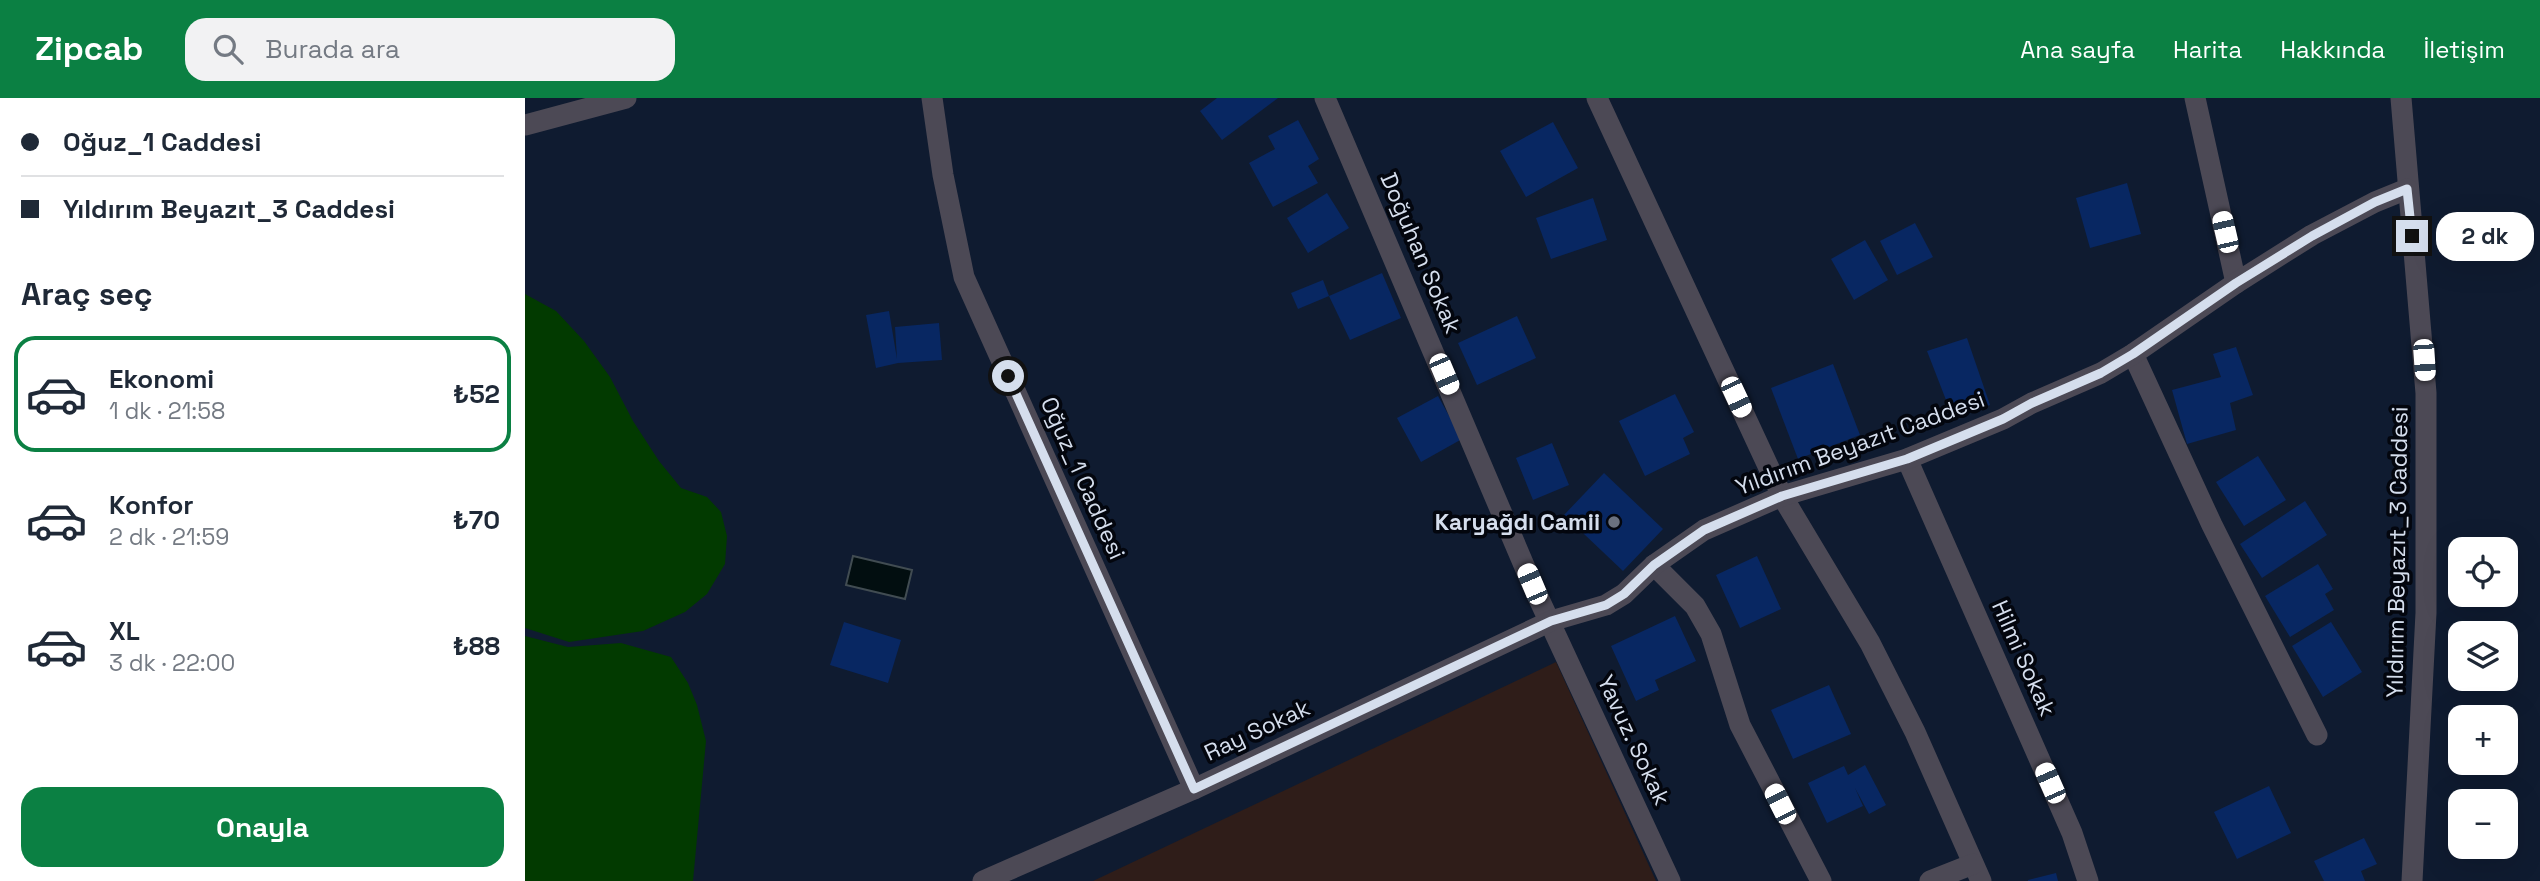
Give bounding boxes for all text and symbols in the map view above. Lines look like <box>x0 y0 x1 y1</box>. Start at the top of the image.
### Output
search box <box>185 18 675 81</box>
text: Zipcab <box>35 28 143 70</box>
icon: search <box>209 30 247 68</box>
text: Burada ara <box>265 32 400 66</box>
text: Ana sayfa <box>2020 34 2135 65</box>
text: Harita <box>2173 34 2242 65</box>
text: Hakkında <box>2280 34 2385 65</box>
text: İletişim <box>2423 34 2505 65</box>
text: Oğuz_1 Caddesi <box>63 125 261 159</box>
street label: Doğuhan Sokak <box>1374 168 1468 338</box>
text: Yıldırım Beyazıt_3 Caddesi <box>63 192 395 226</box>
car <box>2211 209 2240 255</box>
callout: 2 dk <box>2437 212 2535 260</box>
route end <box>2396 220 2428 252</box>
text: 2 dk <box>2461 221 2509 251</box>
text: Araç seç <box>21 274 153 314</box>
car <box>2413 338 2436 382</box>
car <box>1427 351 1462 397</box>
route start <box>992 360 1024 392</box>
text: Ekonomi <box>109 362 214 396</box>
icon: car <box>25 363 88 426</box>
car <box>1718 374 1755 420</box>
text: ₺52 <box>453 377 500 411</box>
street label: Yıldırım Beyazıt Caddesi <box>1731 384 1989 502</box>
street label: Oğuz_1 Caddesi <box>1034 392 1132 564</box>
text: 1 dk · 21:58 <box>109 396 225 426</box>
street label: Yıldırım Beyazıt_3 Caddesi <box>2379 406 2415 698</box>
text: Konfor <box>109 488 194 522</box>
icon: car <box>25 489 88 552</box>
text: ₺70 <box>453 503 500 537</box>
place label: Karyağdı Camii <box>1435 507 1600 537</box>
marker: Karyağdı Camii <box>1606 514 1622 530</box>
text: 2 dk · 21:59 <box>109 522 229 552</box>
map controls <box>2448 537 2518 859</box>
button: locate <box>2448 537 2518 607</box>
car <box>1515 561 1550 607</box>
street label: Hilmi Sokak <box>1985 595 2063 721</box>
text: XL <box>109 614 140 648</box>
icon: car <box>25 615 88 678</box>
button: layers <box>2448 621 2518 691</box>
text: ₺88 <box>453 629 500 663</box>
text: 3 dk · 22:00 <box>109 648 235 678</box>
street label: Yavuz. Sokak <box>1591 670 1677 810</box>
street label: Ray Sokak <box>1199 692 1315 768</box>
button: + <box>2448 705 2518 775</box>
car <box>2032 760 2069 806</box>
car <box>1762 781 1799 827</box>
button: Onayla <box>21 787 504 867</box>
button: − <box>2448 789 2518 859</box>

